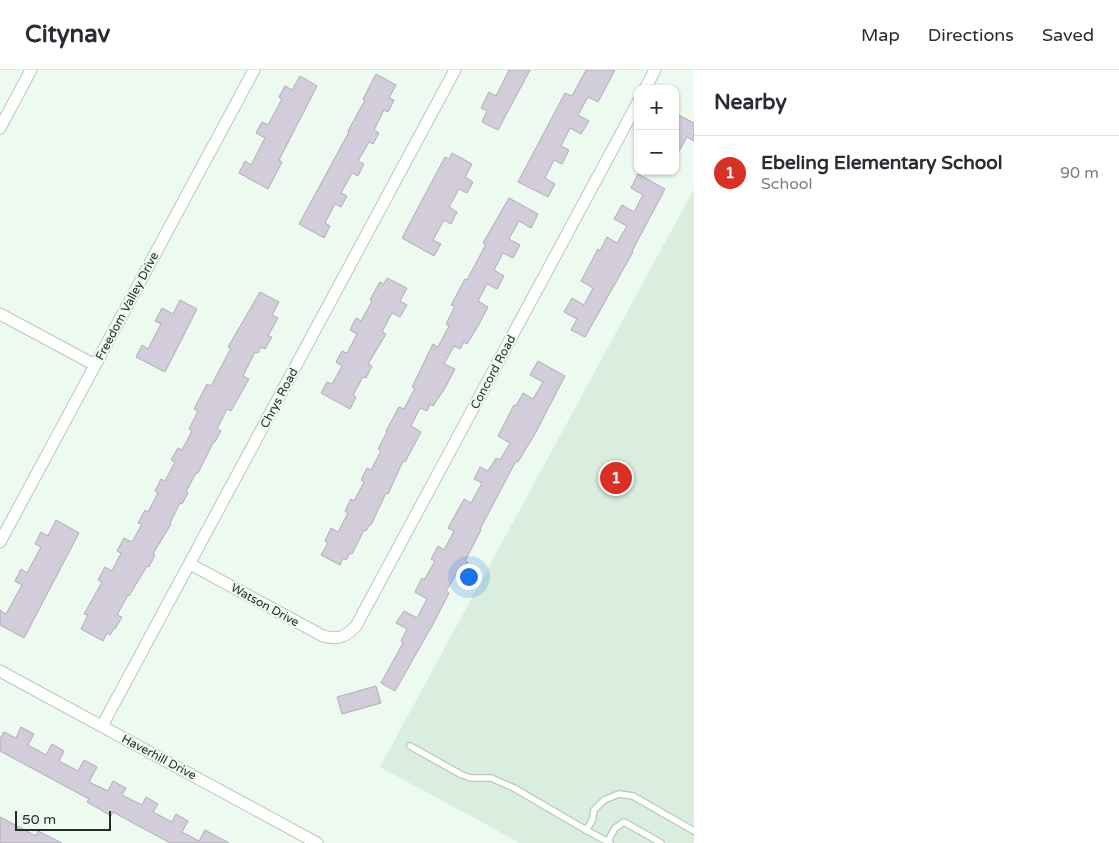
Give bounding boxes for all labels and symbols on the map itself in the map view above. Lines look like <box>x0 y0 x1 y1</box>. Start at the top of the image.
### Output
street label: Freedom Valley Drive <box>93 249 161 362</box>
street label: Concord Road <box>468 333 518 411</box>
street label: Chrys Road <box>257 366 301 430</box>
pin: 1 <box>600 459 632 497</box>
your location <box>456 564 482 590</box>
street label: Watson Drive <box>228 580 302 630</box>
street label: Haverhill Drive <box>119 731 199 783</box>
scale bar <box>15 808 111 831</box>

